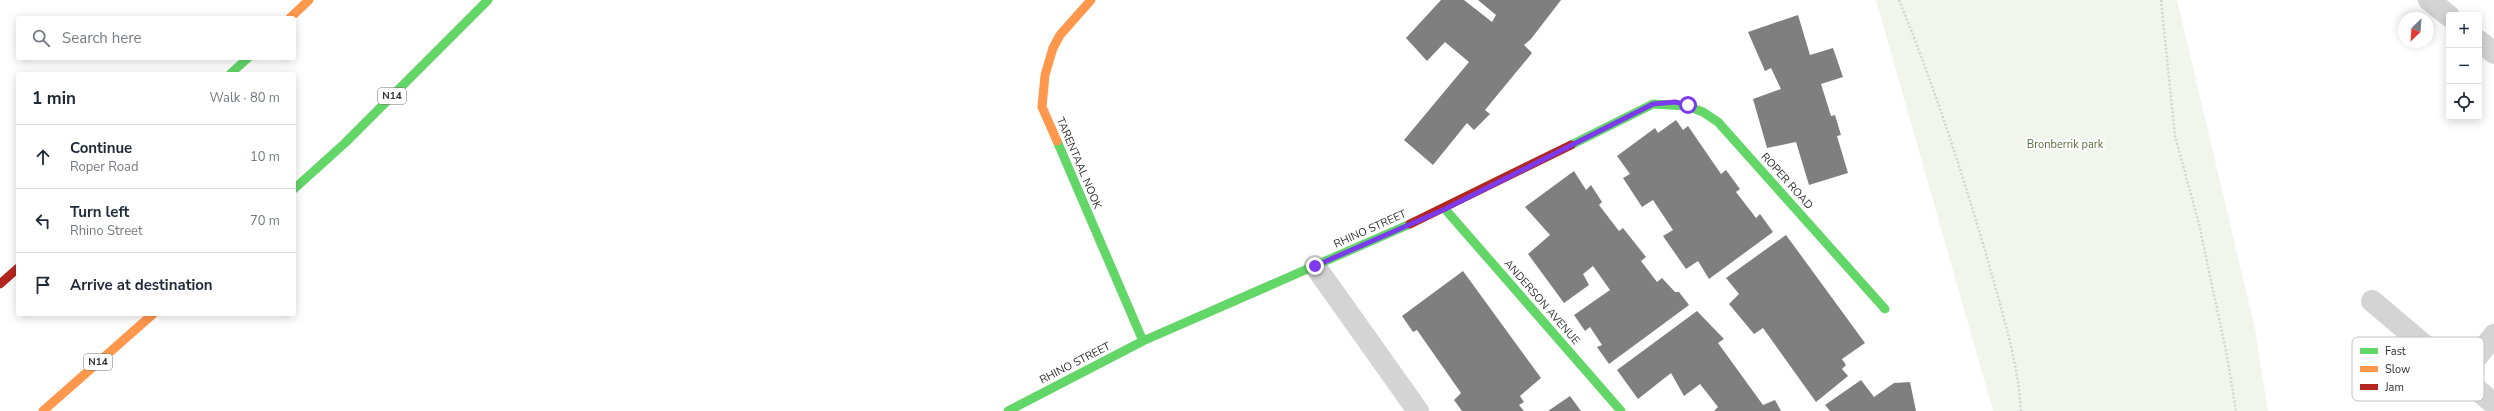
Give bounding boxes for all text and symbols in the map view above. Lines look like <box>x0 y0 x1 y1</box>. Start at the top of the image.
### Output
north arrow <box>2398 12 2434 48</box>
map controls <box>2446 12 2482 120</box>
button: + <box>2446 12 2482 48</box>
search box <box>16 16 296 60</box>
icon: search <box>30 27 52 49</box>
text: Search here <box>62 28 142 48</box>
button: − <box>2446 48 2482 84</box>
button: locate <box>2446 84 2482 120</box>
text: 1 min <box>32 87 76 110</box>
road number: N14 <box>378 88 406 104</box>
text: Walk · 80 m <box>209 89 280 107</box>
route start <box>1679 96 1697 114</box>
street label: TARENTAAL NOOK <box>1053 115 1106 212</box>
park label: Bronberrik park <box>2027 137 2104 152</box>
text: Continue <box>70 138 132 158</box>
icon: ahead <box>32 146 54 168</box>
text: 10 m <box>250 148 280 166</box>
street label: ROPER ROAD <box>1758 150 1816 212</box>
text: Roper Road <box>70 158 139 176</box>
text: Turn left <box>70 202 129 222</box>
street label: RHINO STREET <box>1331 206 1409 252</box>
icon: left <box>32 210 54 232</box>
text: 70 m <box>250 212 280 230</box>
text: Rhino Street <box>70 222 143 240</box>
street label: ANDERSON AVENUE <box>1501 256 1583 348</box>
route end <box>1306 257 1324 275</box>
icon: arrive <box>32 274 54 296</box>
text: Arrive at destination <box>70 275 213 295</box>
legend <box>2352 337 2484 401</box>
street label: RHINO STREET <box>1037 338 1113 387</box>
text: Fast <box>2385 344 2406 359</box>
road number: N14 <box>84 354 112 370</box>
text: Slow <box>2385 362 2410 377</box>
text: Jam <box>2384 380 2404 395</box>

